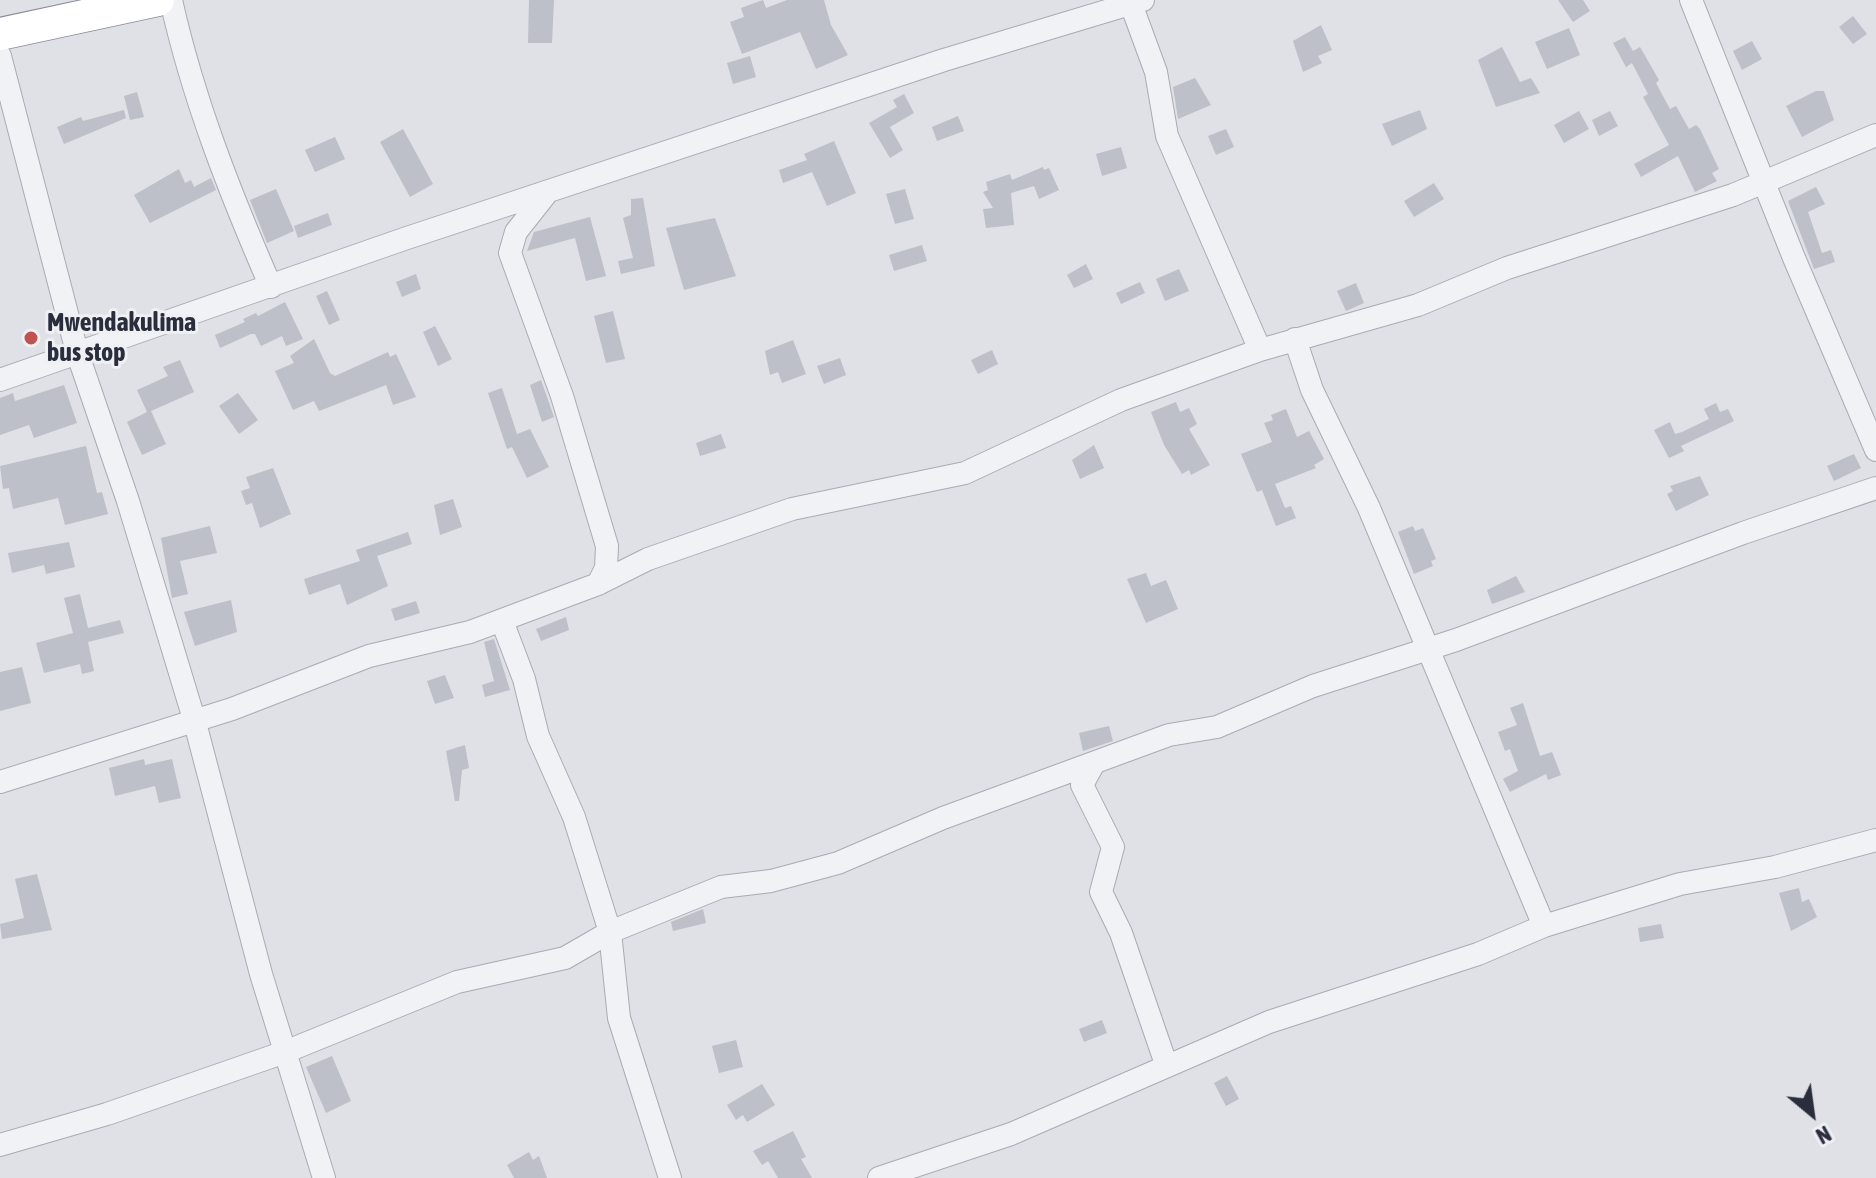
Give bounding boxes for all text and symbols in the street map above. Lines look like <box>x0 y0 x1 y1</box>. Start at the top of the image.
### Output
place label: Mwendakulima bus stop <box>47 307 196 368</box>
marker: Mwendakulima bus stop <box>22 329 40 347</box>
north arrow <box>1772 1074 1852 1154</box>
text: N <box>1812 1120 1836 1150</box>

